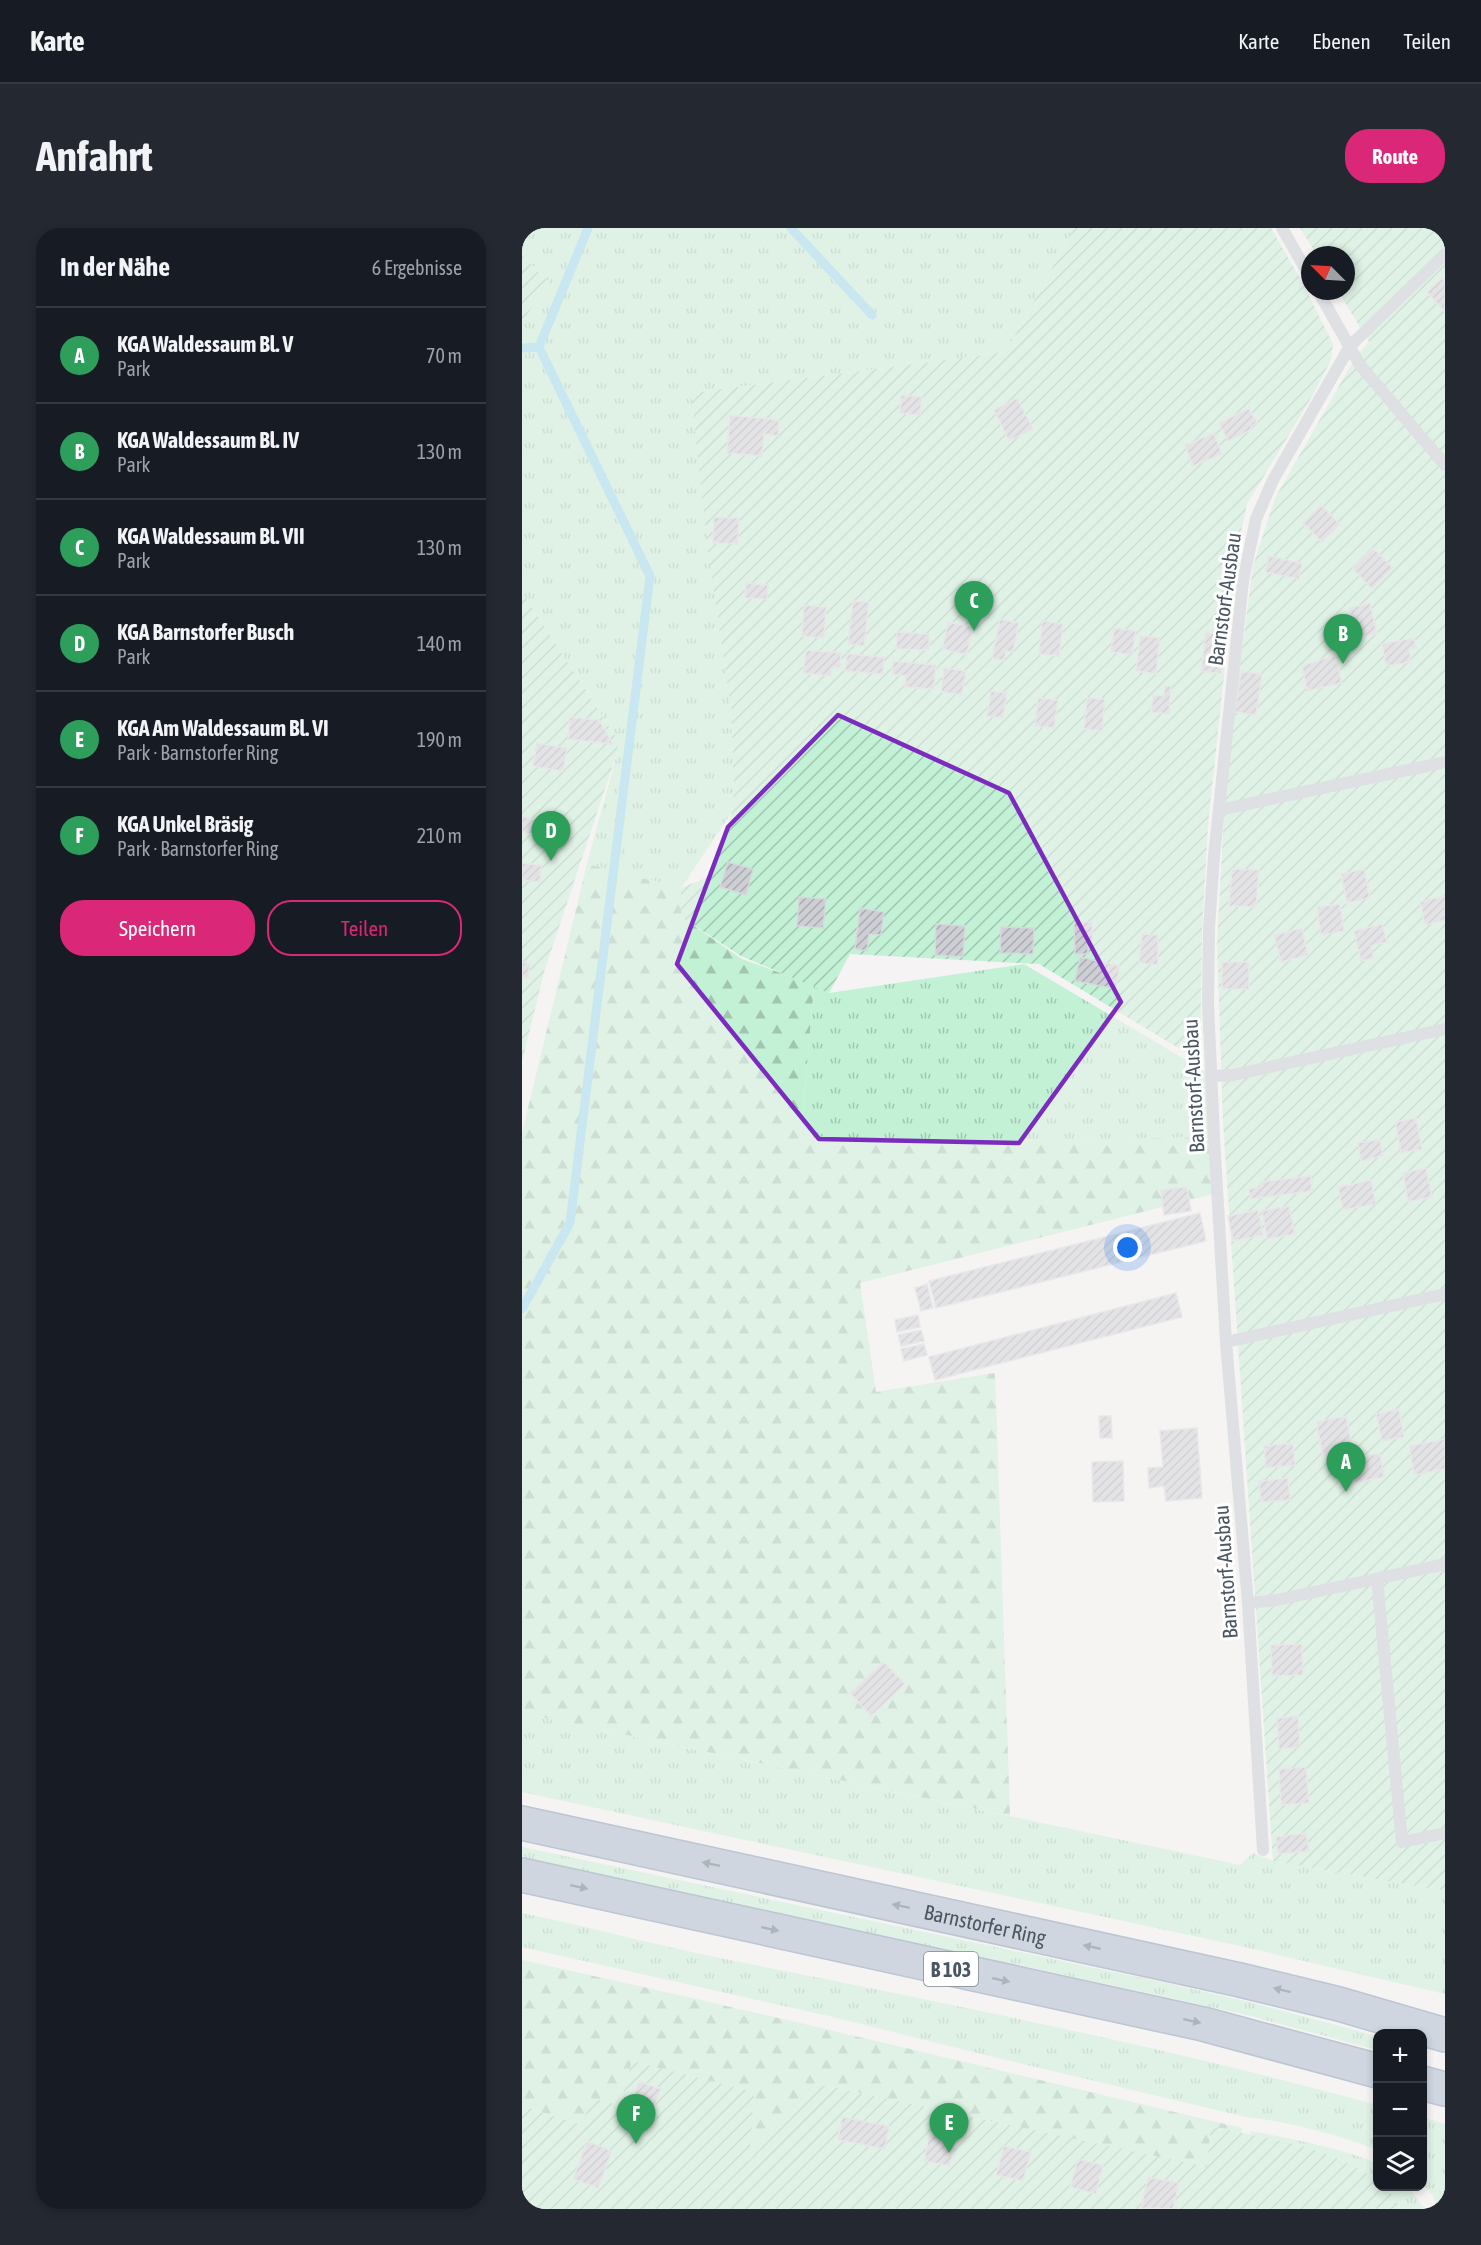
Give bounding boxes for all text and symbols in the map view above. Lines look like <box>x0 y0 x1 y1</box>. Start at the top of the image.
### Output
text: Karte <box>30 25 85 57</box>
text: Karte <box>1238 29 1279 53</box>
text: Ebenen <box>1312 29 1371 53</box>
text: Teilen <box>1404 29 1451 53</box>
button: Route <box>1345 129 1445 183</box>
text: Anfahrt <box>36 132 153 180</box>
north arrow <box>1301 246 1355 300</box>
text: In der Nähe <box>60 252 170 282</box>
text: 6 Ergebnisse <box>372 256 462 279</box>
text: KGA Waldessaum Bl. V <box>117 331 293 357</box>
text: A <box>75 344 84 367</box>
text: 70 m <box>426 344 462 367</box>
text: Park <box>117 357 150 380</box>
text: KGA Waldessaum Bl. IV <box>117 427 299 453</box>
text: B <box>75 440 84 463</box>
text: 130 m <box>417 440 462 463</box>
text: Park <box>117 453 150 476</box>
text: KGA Waldessaum Bl. VII <box>117 523 305 549</box>
street label: Barnstorf-Ausbau <box>1203 531 1245 667</box>
text: C <box>75 536 84 559</box>
text: 130 m <box>417 536 462 559</box>
text: Park <box>117 549 150 572</box>
pin: C <box>954 582 994 631</box>
pin: B <box>1324 614 1362 664</box>
text: KGA Barnstorfer Busch <box>117 619 294 645</box>
text: D <box>74 632 85 655</box>
text: 140 m <box>417 632 462 655</box>
text: Park <box>117 645 150 668</box>
text: KGA Am Waldessaum Bl. VI <box>117 715 329 741</box>
text: E <box>75 728 84 751</box>
text: 190 m <box>417 728 462 751</box>
text: Park · Barnstorfer Ring <box>117 741 278 764</box>
text: KGA Unkel Bräsig <box>117 811 253 837</box>
pin: D <box>531 812 570 861</box>
text: F <box>75 824 84 847</box>
text: 210 m <box>417 824 462 847</box>
text: Park · Barnstorfer Ring <box>117 837 278 860</box>
button: Speichern <box>60 900 255 956</box>
button: Teilen <box>267 900 462 956</box>
street label: Barnstorf-Ausbau <box>1178 1018 1208 1154</box>
your location <box>1113 1233 1142 1262</box>
pin: A <box>1326 1442 1366 1492</box>
street label: Barnstorf-Ausbau <box>1208 1504 1242 1640</box>
one-way arrow <box>701 1859 720 1868</box>
one-way arrow <box>570 1883 588 1893</box>
street label: Barnstorfer Ring <box>922 1899 1048 1949</box>
one-way arrow <box>892 1900 911 1910</box>
one-way arrow <box>760 1925 779 1934</box>
one-way arrow <box>1083 1942 1101 1952</box>
road number: B 103 <box>924 1952 978 1986</box>
one-way arrow <box>992 1975 1010 1985</box>
one-way arrow <box>1273 1985 1291 1995</box>
one-way arrow <box>1182 2017 1201 2026</box>
map controls <box>1373 2029 1427 2191</box>
button: + <box>1373 2029 1427 2083</box>
button: − <box>1373 2083 1427 2137</box>
pin: F <box>616 2094 656 2144</box>
pin: E <box>930 2104 968 2153</box>
button: layers <box>1373 2137 1427 2191</box>

